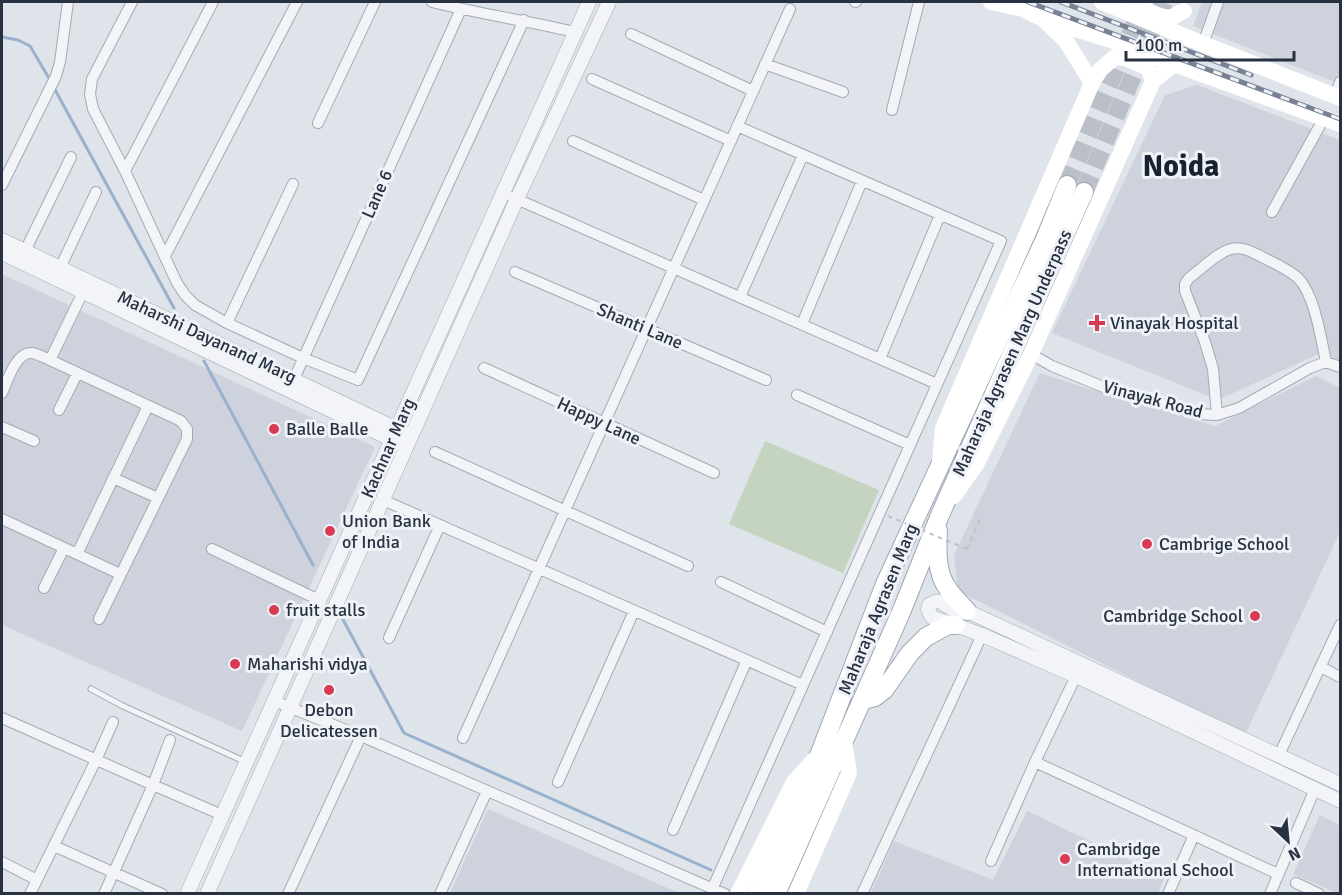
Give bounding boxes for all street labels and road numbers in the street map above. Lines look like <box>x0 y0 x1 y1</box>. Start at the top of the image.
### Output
street label: Lane 6 <box>357 166 397 222</box>
street label: Maharaja Agrasen Marg Underpass <box>947 226 1077 480</box>
street label: Maharshi Dayanand Marg <box>114 286 300 388</box>
street label: Shanti Lane <box>594 298 686 354</box>
street label: Vinayak Road <box>1101 375 1205 423</box>
street label: Happy Lane <box>554 392 644 450</box>
street label: Kachnar Marg <box>356 395 420 501</box>
street label: Maharaja Agrasen Marg <box>834 520 922 698</box>

